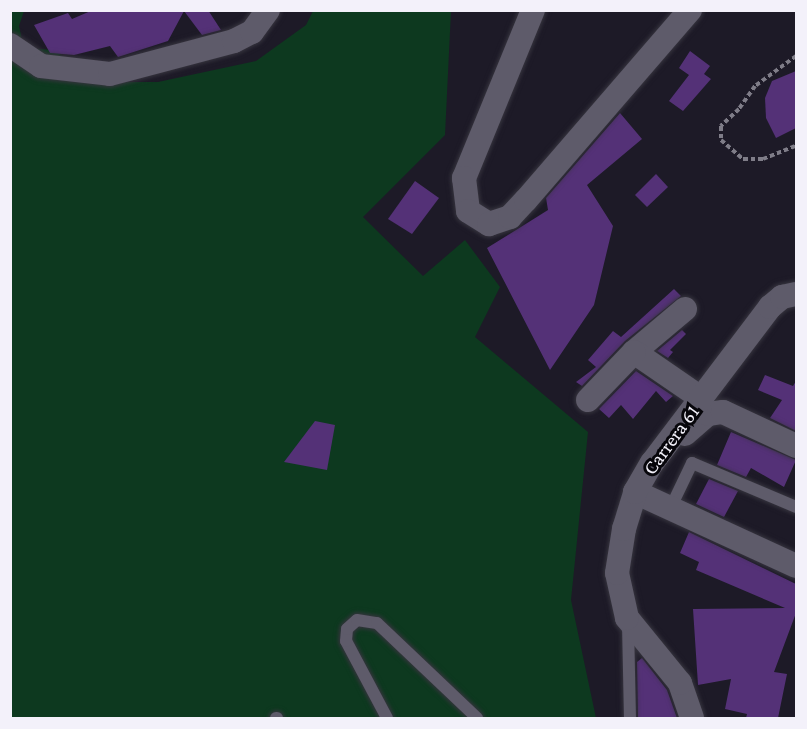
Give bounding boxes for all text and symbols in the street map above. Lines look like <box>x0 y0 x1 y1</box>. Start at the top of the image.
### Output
street label: Carrera 61 <box>638 401 704 479</box>

